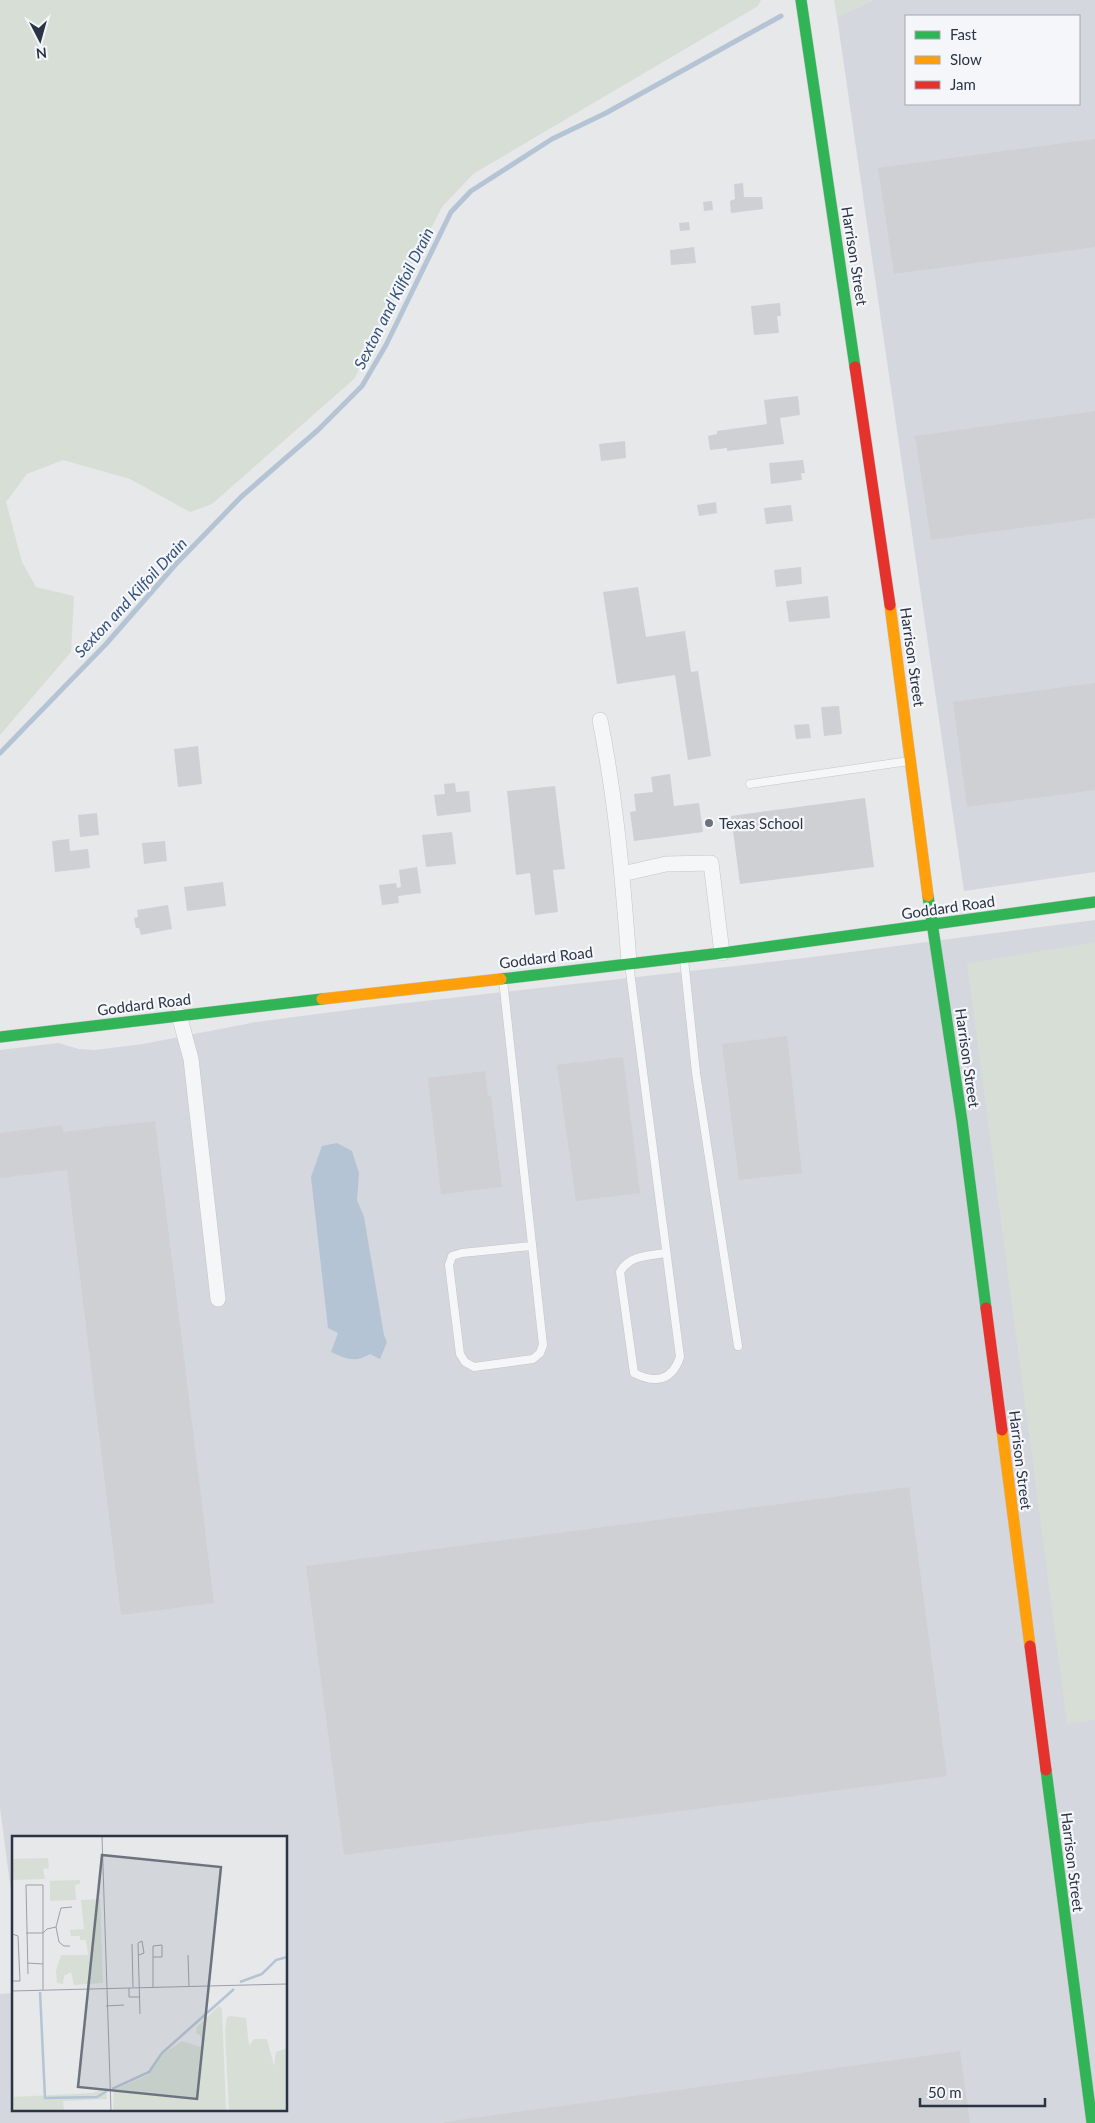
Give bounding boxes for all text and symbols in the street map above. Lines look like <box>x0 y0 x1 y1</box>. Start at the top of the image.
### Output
north arrow <box>15 15 65 65</box>
legend <box>905 15 1080 105</box>
text: Fast <box>950 25 977 43</box>
text: N <box>35 44 48 62</box>
text: Slow <box>950 50 982 68</box>
text: Jam <box>950 75 976 93</box>
street label: Harrison Street <box>838 205 872 307</box>
water label: Sexton and Kilfoil Drain <box>349 224 437 372</box>
water label: Sexton and Kilfoil Drain <box>70 533 190 661</box>
street label: Harrison Street <box>897 606 929 708</box>
place label: Texas School <box>719 814 803 832</box>
marker: Texas School <box>703 817 715 829</box>
street label: Goddard Road <box>900 892 996 922</box>
street label: Goddard Road <box>498 942 594 972</box>
street label: Goddard Road <box>96 989 192 1019</box>
street label: Harrison Street <box>952 1007 984 1109</box>
street label: Harrison Street <box>1006 1409 1036 1511</box>
street label: Harrison Street <box>1058 1811 1088 1913</box>
inset map <box>12 1836 288 2110</box>
scale bar <box>920 2076 1045 2108</box>
text: 50 m <box>928 2083 962 2101</box>

